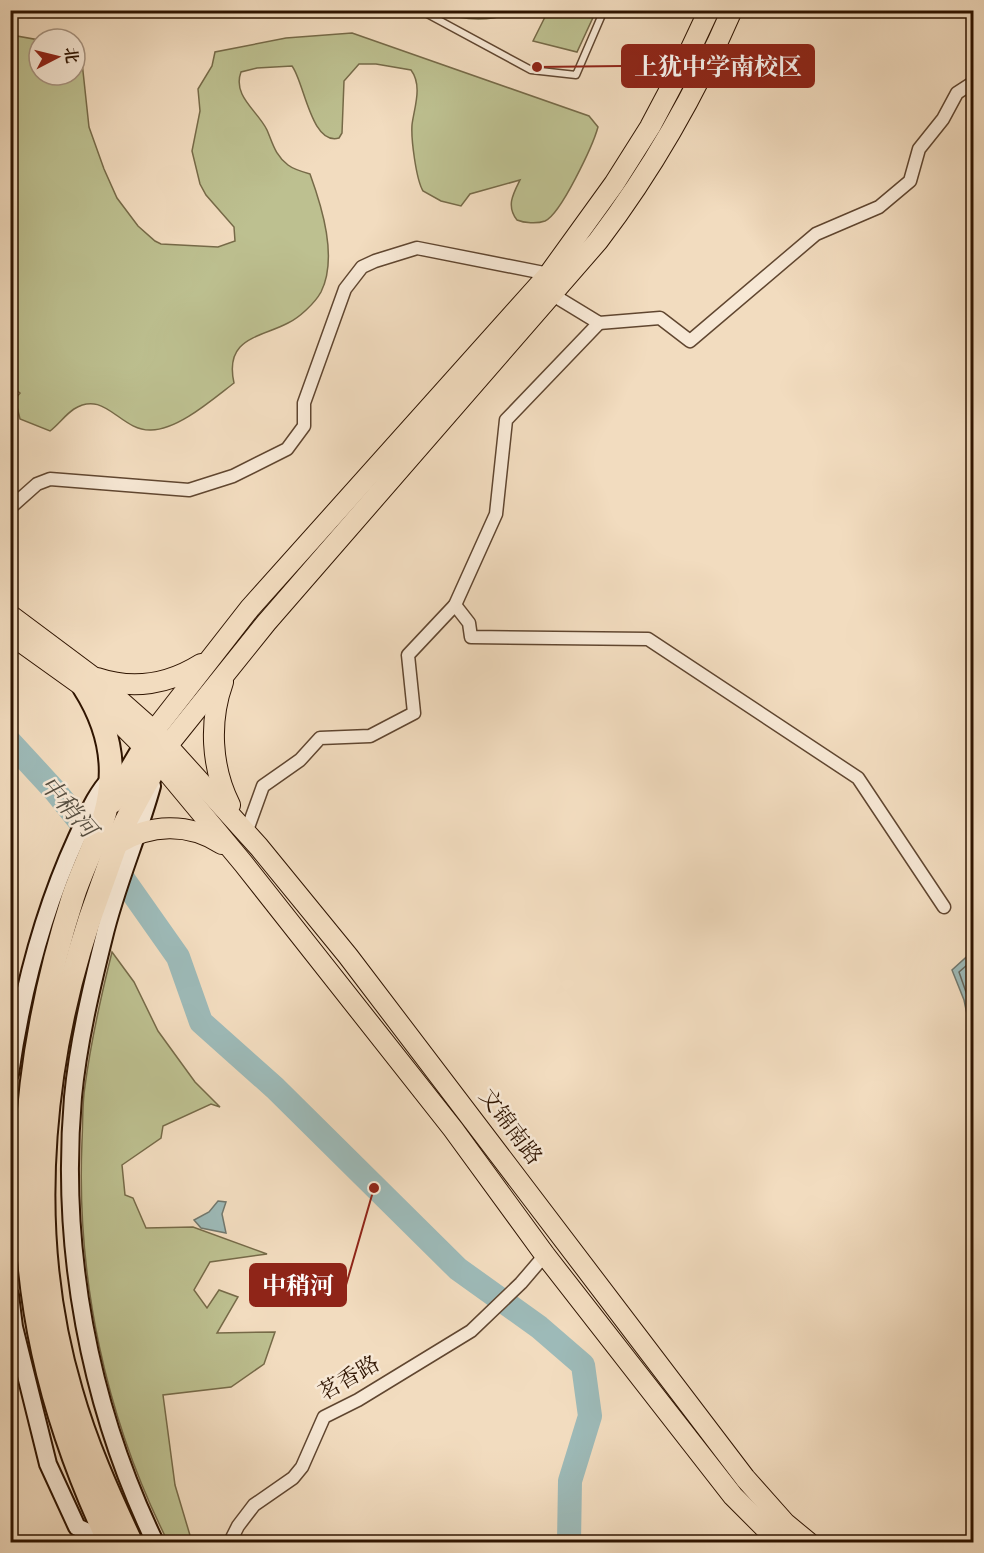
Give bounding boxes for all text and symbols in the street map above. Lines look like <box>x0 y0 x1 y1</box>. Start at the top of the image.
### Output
north arrow <box>27 27 87 87</box>
callout: 上犹中学南校区 <box>622 45 814 87</box>
text: 北 <box>57 46 82 65</box>
text: 上犹中学南校区 <box>634 52 802 86</box>
water label: 中稍河 <box>31 770 106 849</box>
street label: 文锦南路 <box>470 1083 548 1173</box>
callout: 中稍河 <box>250 1264 346 1306</box>
text: 中稍河 <box>262 1271 334 1305</box>
street label: 茗香路 <box>313 1350 387 1410</box>

